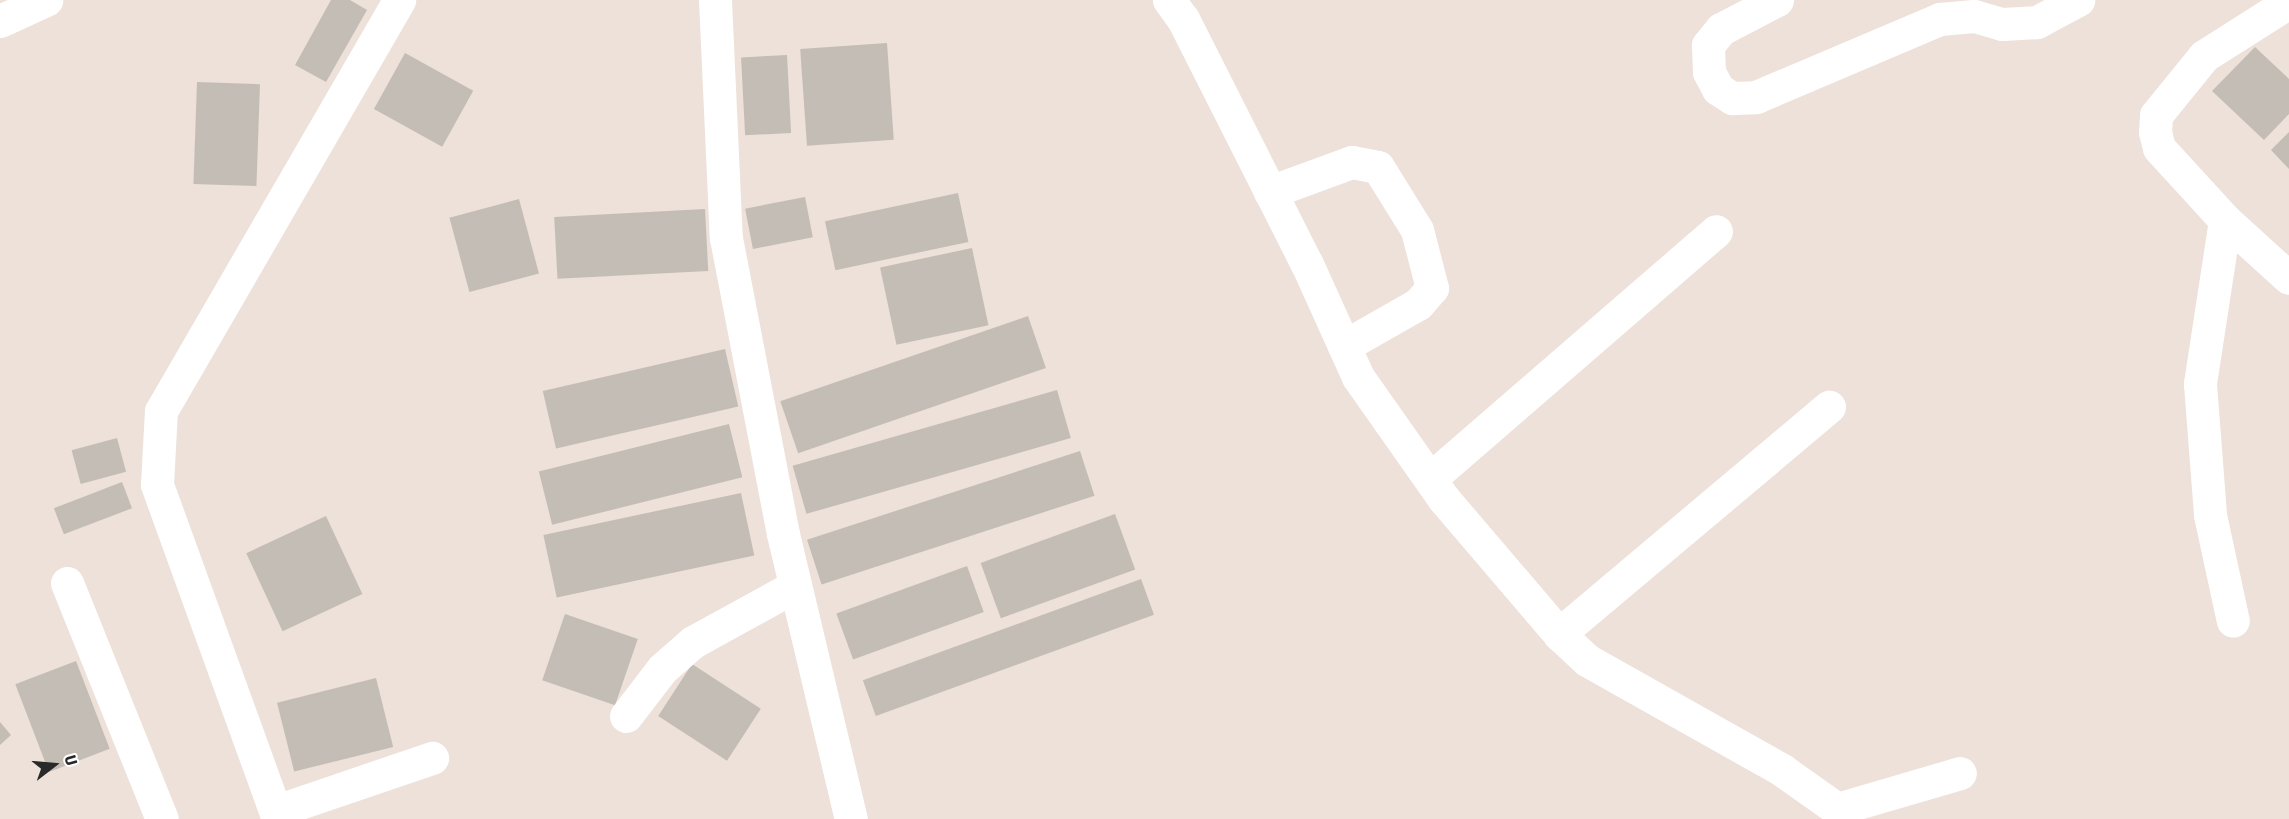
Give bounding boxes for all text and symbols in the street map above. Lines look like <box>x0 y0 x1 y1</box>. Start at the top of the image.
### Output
north arrow <box>24 735 84 795</box>
text: U <box>61 753 81 767</box>

